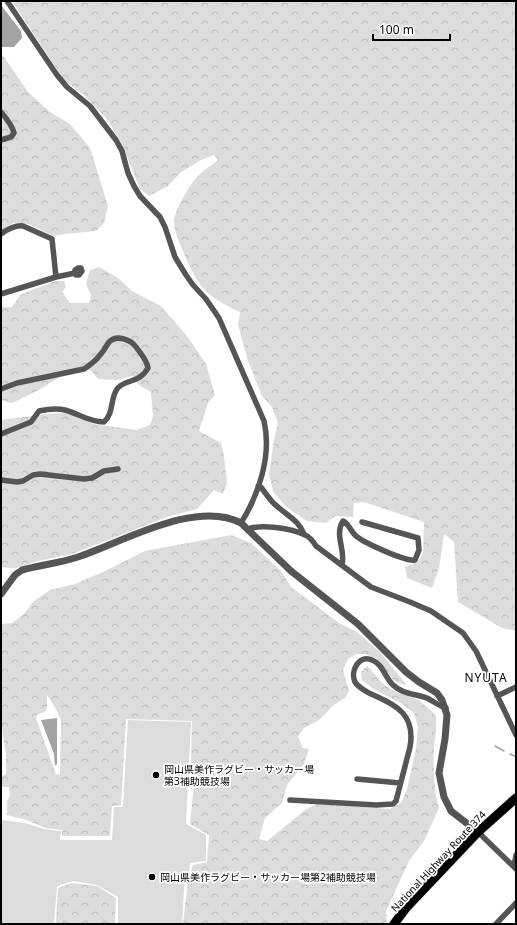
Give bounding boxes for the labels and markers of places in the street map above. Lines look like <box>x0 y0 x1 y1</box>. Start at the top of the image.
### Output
place label: 岡山県美作ラグビー・サッカー場 第3補助競技場 <box>164 762 314 788</box>
marker: 岡山県美作ラグビー・サッカー場 第3補助競技場 <box>151 770 161 780</box>
place label: 岡山県美作ラグビー・サッカー場第2補助競技場 <box>160 870 376 884</box>
marker: 岡山県美作ラグビー・サッカー場第2補助競技場 <box>147 872 157 882</box>

